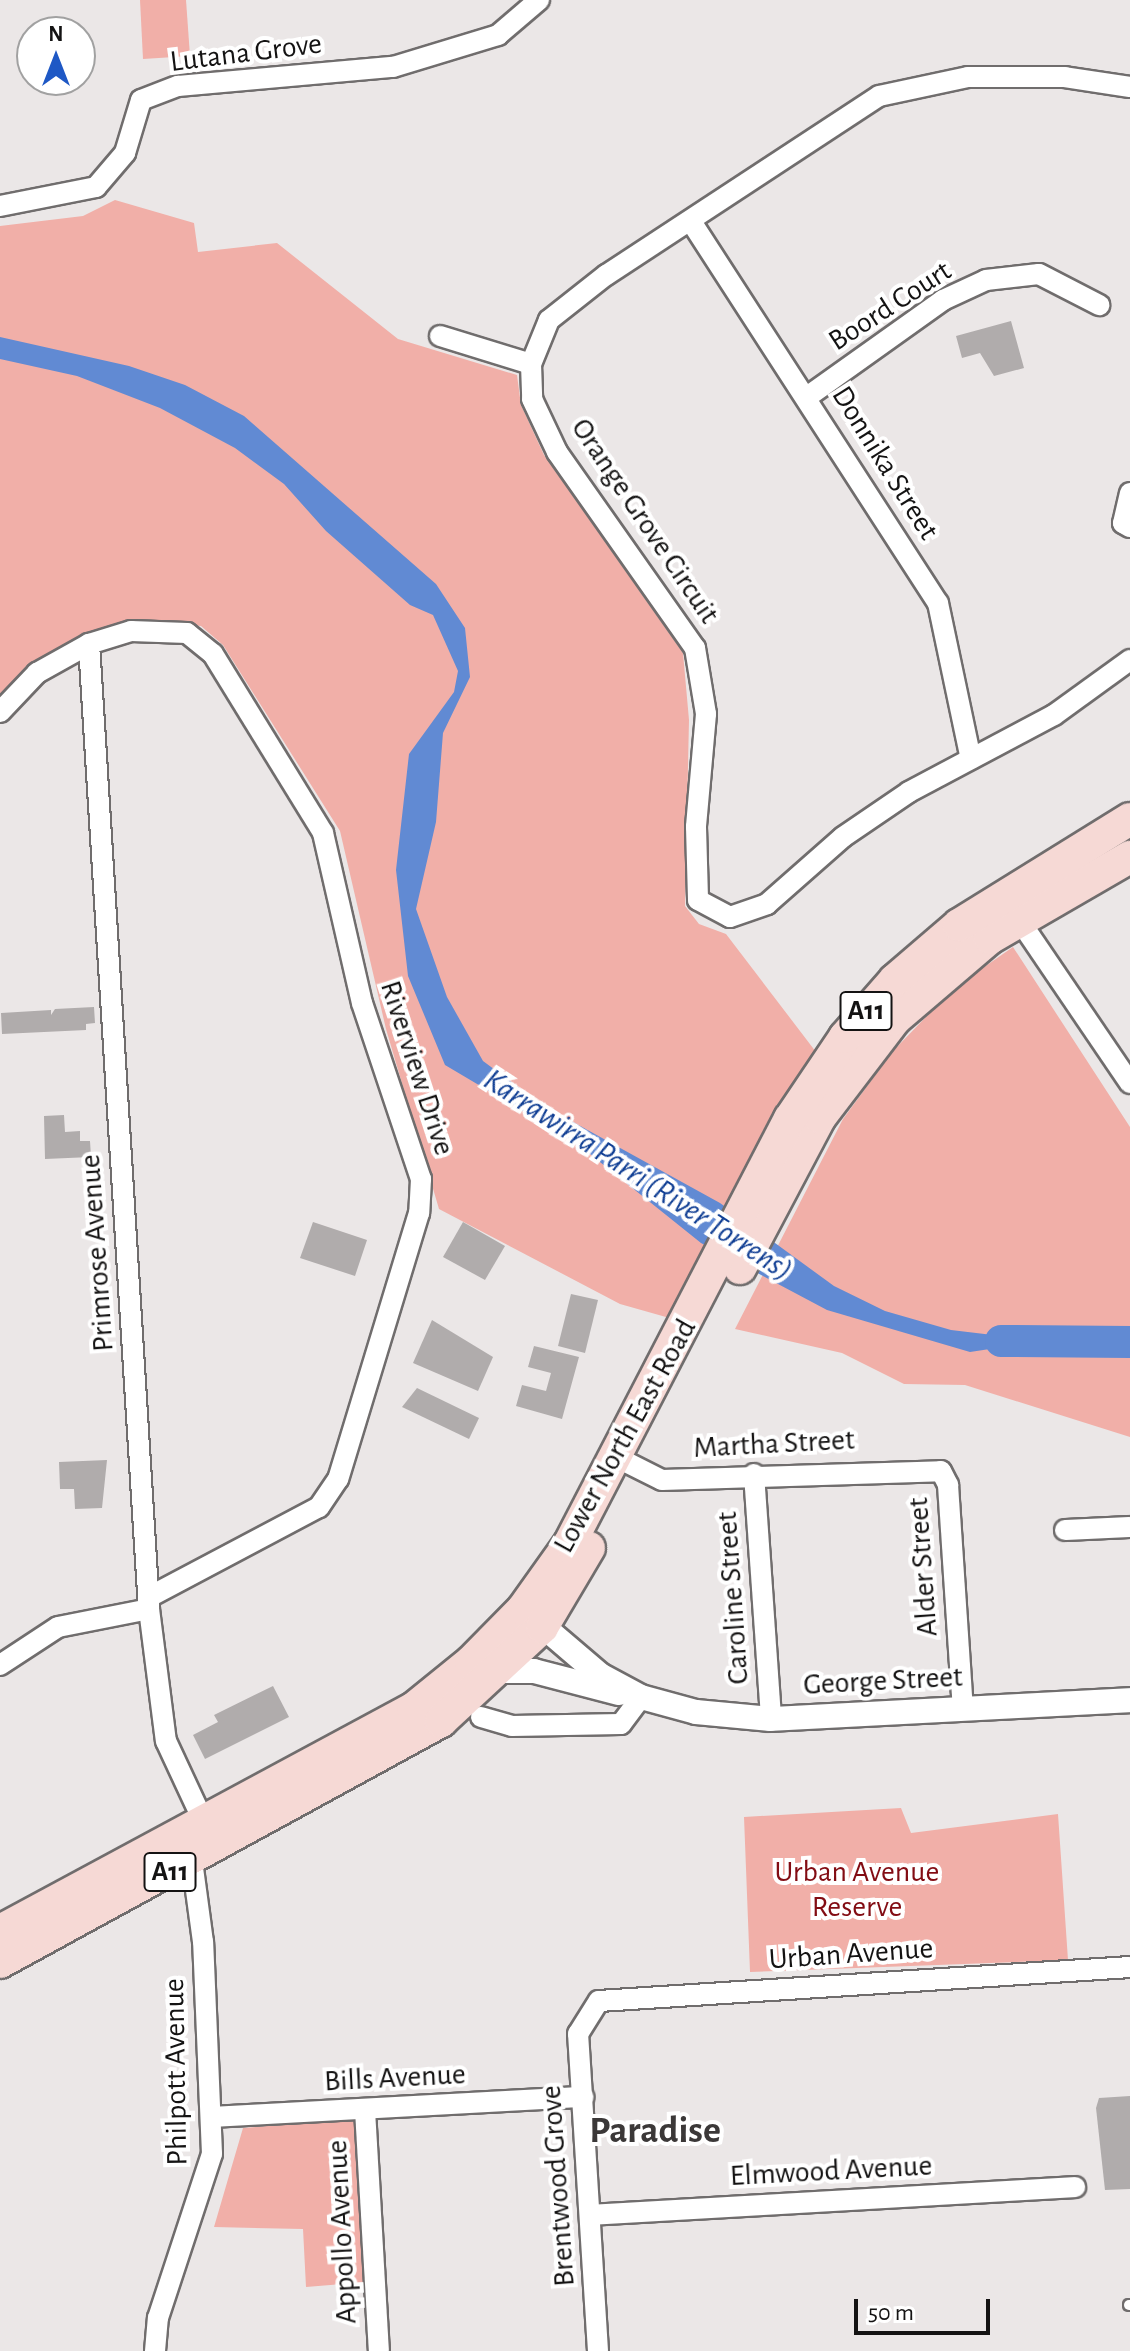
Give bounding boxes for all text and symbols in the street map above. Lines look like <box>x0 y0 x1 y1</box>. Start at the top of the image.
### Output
north arrow <box>16 16 96 96</box>
text: N <box>48 23 64 45</box>
street label: Lutana Grove <box>168 26 324 80</box>
street label: Boord Court <box>822 253 958 359</box>
street label: Donnika Street <box>824 380 946 546</box>
street label: Orange Grove Circuit <box>563 412 727 630</box>
street label: Riverview Drive <box>372 976 462 1160</box>
road number: A11 <box>838 987 894 1035</box>
water label: Karrawirra Parri (River Torrens) <box>476 1061 800 1289</box>
street label: Primrose Avenue <box>72 1153 122 1353</box>
street label: Lower North East Road <box>546 1313 704 1559</box>
street label: Martha Street <box>693 1422 855 1466</box>
street label: Alder Street <box>900 1496 946 1638</box>
street label: Caroline Street <box>709 1510 757 1686</box>
street label: George Street <box>802 1659 964 1703</box>
road number: A11 <box>142 1848 198 1896</box>
park label: Urban Avenue Reserve <box>775 1854 939 1924</box>
street label: Urban Avenue <box>768 1930 934 1978</box>
street label: Philpott Avenue <box>156 1978 196 2166</box>
street label: Bills Avenue <box>323 2056 467 2100</box>
street label: Brentwood Grove <box>533 2084 583 2288</box>
district label: Paradise <box>589 2109 721 2155</box>
street label: Appollo Avenue <box>319 2139 365 2325</box>
street label: Elmwood Avenue <box>729 2148 933 2194</box>
scale bar <box>858 2283 994 2333</box>
text: 50 m <box>868 2301 914 2325</box>

